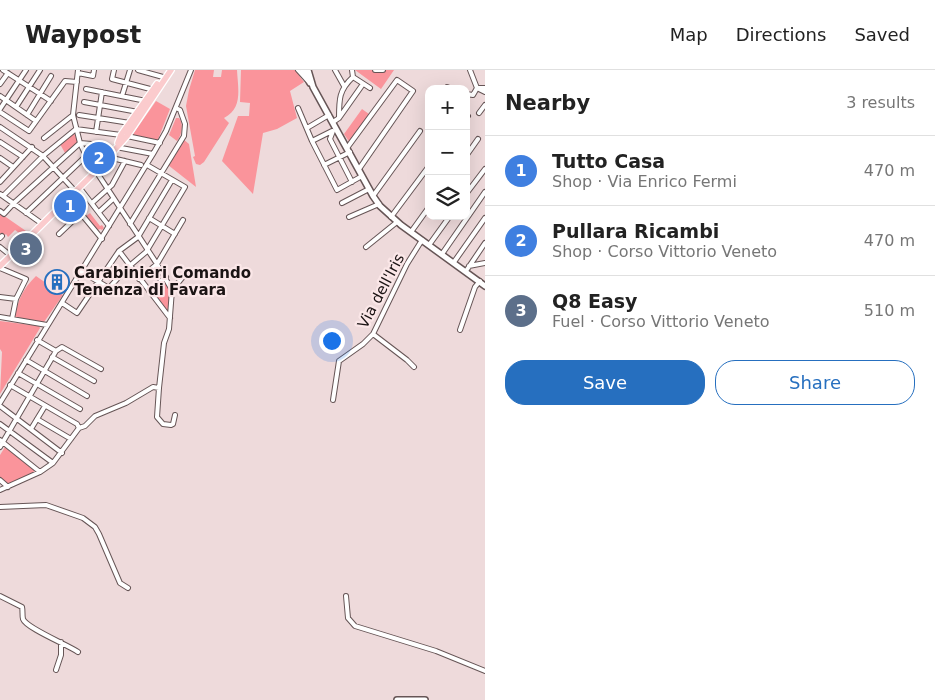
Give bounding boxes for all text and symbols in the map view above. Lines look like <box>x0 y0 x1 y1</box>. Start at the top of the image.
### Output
text: Waypost <box>25 21 141 49</box>
text: Map <box>670 24 708 45</box>
text: Directions <box>736 24 826 45</box>
text: Saved <box>854 24 910 45</box>
map controls <box>425 85 470 220</box>
button: + <box>425 85 470 130</box>
text: Nearby <box>505 91 590 115</box>
text: 3 results <box>846 93 915 112</box>
button: − <box>425 130 470 175</box>
pin: 2 <box>83 139 115 177</box>
text: Tutto Casa <box>552 150 665 172</box>
text: 1 <box>515 161 527 180</box>
text: 470 m <box>864 161 915 180</box>
text: Shop · Via Enrico Fermi <box>552 172 737 191</box>
button: layers <box>425 175 470 220</box>
pin: 1 <box>54 187 86 225</box>
text: Pullara Ricambi <box>552 220 719 242</box>
pin: 3 <box>10 230 42 268</box>
text: 2 <box>515 231 527 250</box>
text: 470 m <box>864 231 915 250</box>
text: Shop · Corso Vittorio Veneto <box>552 242 777 261</box>
street label: Via dell'Iris <box>354 250 408 331</box>
place label: Carabinieri Comando Tenenza di Favara <box>74 264 251 299</box>
building icon: Carabinieri Comando Tenenza di Favara <box>44 269 70 295</box>
text: Q8 Easy <box>552 290 637 312</box>
text: 3 <box>515 301 527 320</box>
text: 510 m <box>864 301 915 320</box>
text: Fuel · Corso Vittorio Veneto <box>552 312 770 331</box>
your location <box>319 328 345 354</box>
button: Save <box>505 360 705 405</box>
button: Share <box>715 360 915 405</box>

